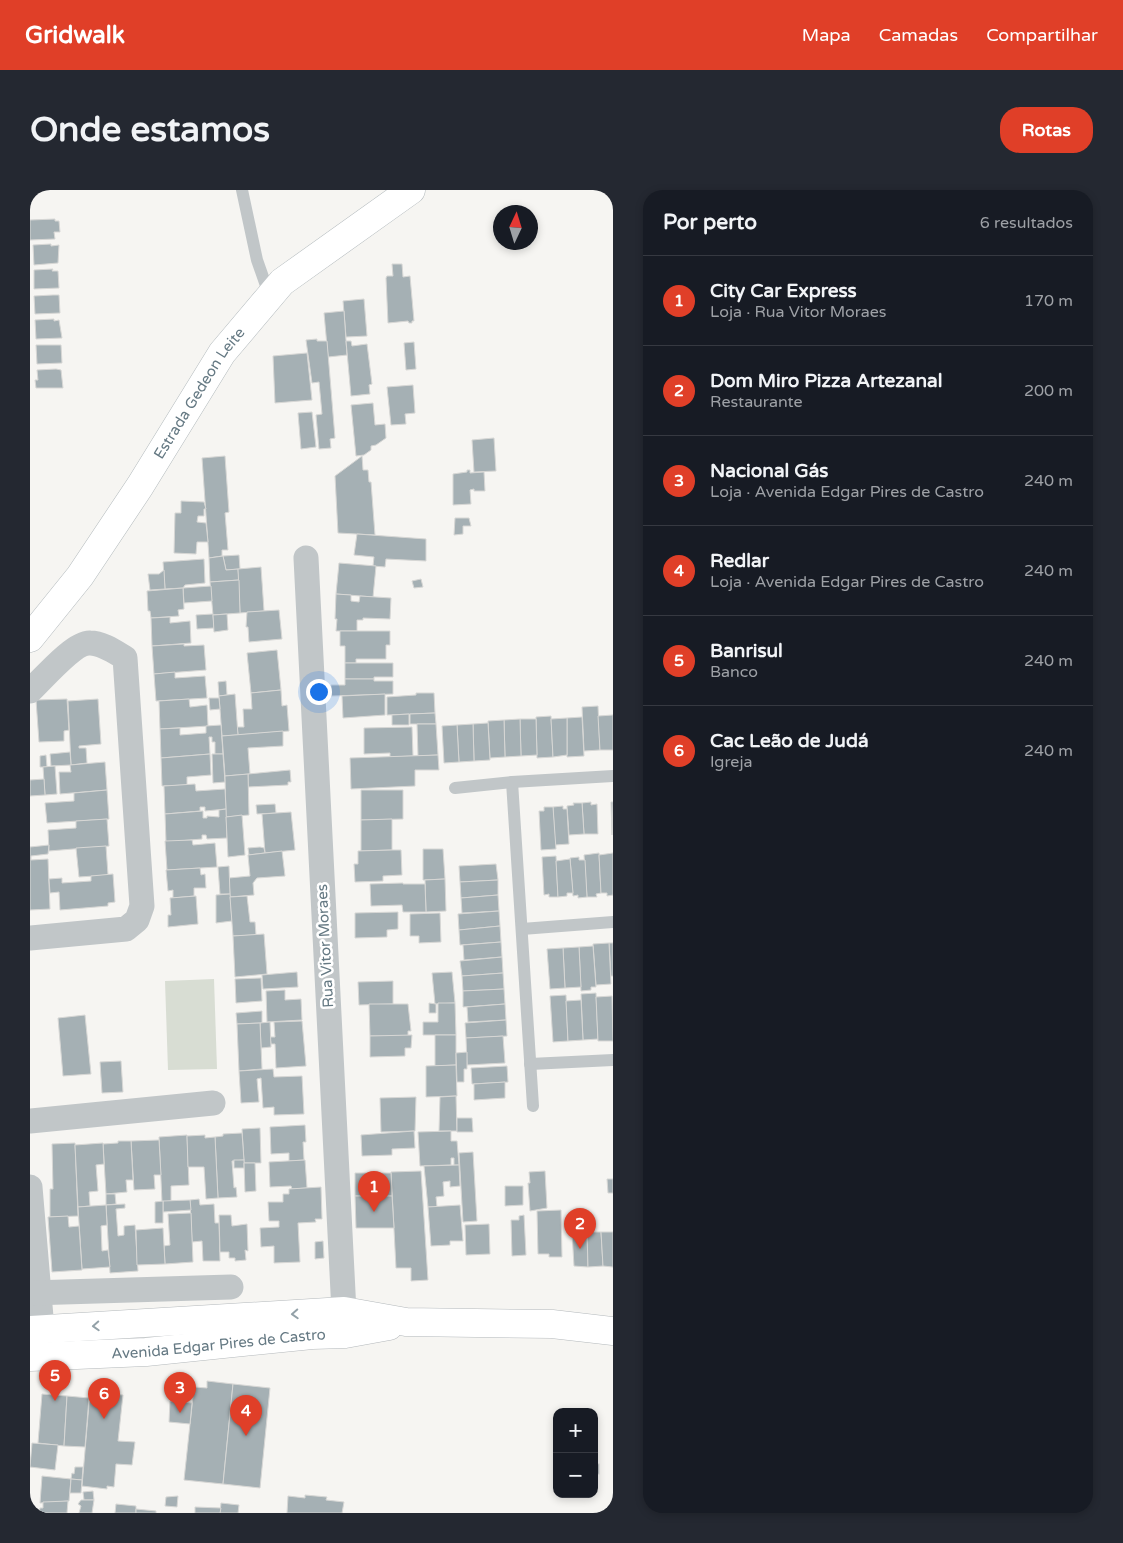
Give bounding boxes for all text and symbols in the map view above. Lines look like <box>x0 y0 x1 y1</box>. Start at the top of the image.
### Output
text: Gridwalk <box>25 21 125 50</box>
text: Mapa <box>802 24 851 46</box>
text: Camadas <box>879 24 958 46</box>
text: Compartilhar <box>986 24 1098 46</box>
button: Rotas <box>1000 107 1093 153</box>
text: Onde estamos <box>30 109 270 151</box>
north arrow <box>493 205 538 250</box>
text: Por perto <box>663 210 757 235</box>
text: 6 resultados <box>980 213 1073 233</box>
text: City Car Express <box>710 280 857 302</box>
text: 1 <box>674 291 684 311</box>
text: 170 m <box>1024 291 1073 311</box>
text: Loja · Rua Vitor Moraes <box>710 302 887 322</box>
street label: Estrada Gedeon Leite <box>150 324 249 462</box>
text: Dom Miro Pizza Artezanal <box>710 370 942 392</box>
text: 2 <box>674 381 684 401</box>
text: 200 m <box>1024 381 1073 401</box>
text: Restaurante <box>710 392 803 412</box>
text: Nacional Gás <box>710 460 828 482</box>
text: 3 <box>674 471 684 491</box>
text: 240 m <box>1024 471 1073 491</box>
text: Loja · Avenida Edgar Pires de Castro <box>710 482 984 502</box>
text: Redlar <box>710 550 769 572</box>
text: 4 <box>674 561 684 581</box>
text: 240 m <box>1024 561 1073 581</box>
text: Loja · Avenida Edgar Pires de Castro <box>710 572 984 592</box>
text: Banrisul <box>710 640 783 662</box>
text: 5 <box>674 651 684 671</box>
text: 240 m <box>1024 651 1073 671</box>
text: Banco <box>710 662 758 682</box>
your location <box>306 679 332 705</box>
text: Cac Leão de Judá <box>710 730 869 752</box>
text: 6 <box>674 741 684 761</box>
text: 240 m <box>1024 741 1073 761</box>
text: Igreja <box>710 752 752 772</box>
street label: Rua Vitor Moraes <box>313 884 337 1008</box>
pin: 1 <box>358 1171 390 1212</box>
pin: 2 <box>564 1208 596 1249</box>
one-way arrow <box>291 1309 299 1320</box>
one-way arrow <box>92 1320 100 1331</box>
street label: Avenida Edgar Pires de Castro <box>111 1326 326 1362</box>
pin: 5 <box>39 1360 71 1401</box>
pin: 3 <box>164 1372 196 1413</box>
pin: 6 <box>88 1378 120 1419</box>
pin: 4 <box>230 1395 262 1436</box>
map controls <box>553 1408 598 1498</box>
button: + <box>553 1408 598 1453</box>
button: − <box>553 1453 598 1498</box>

